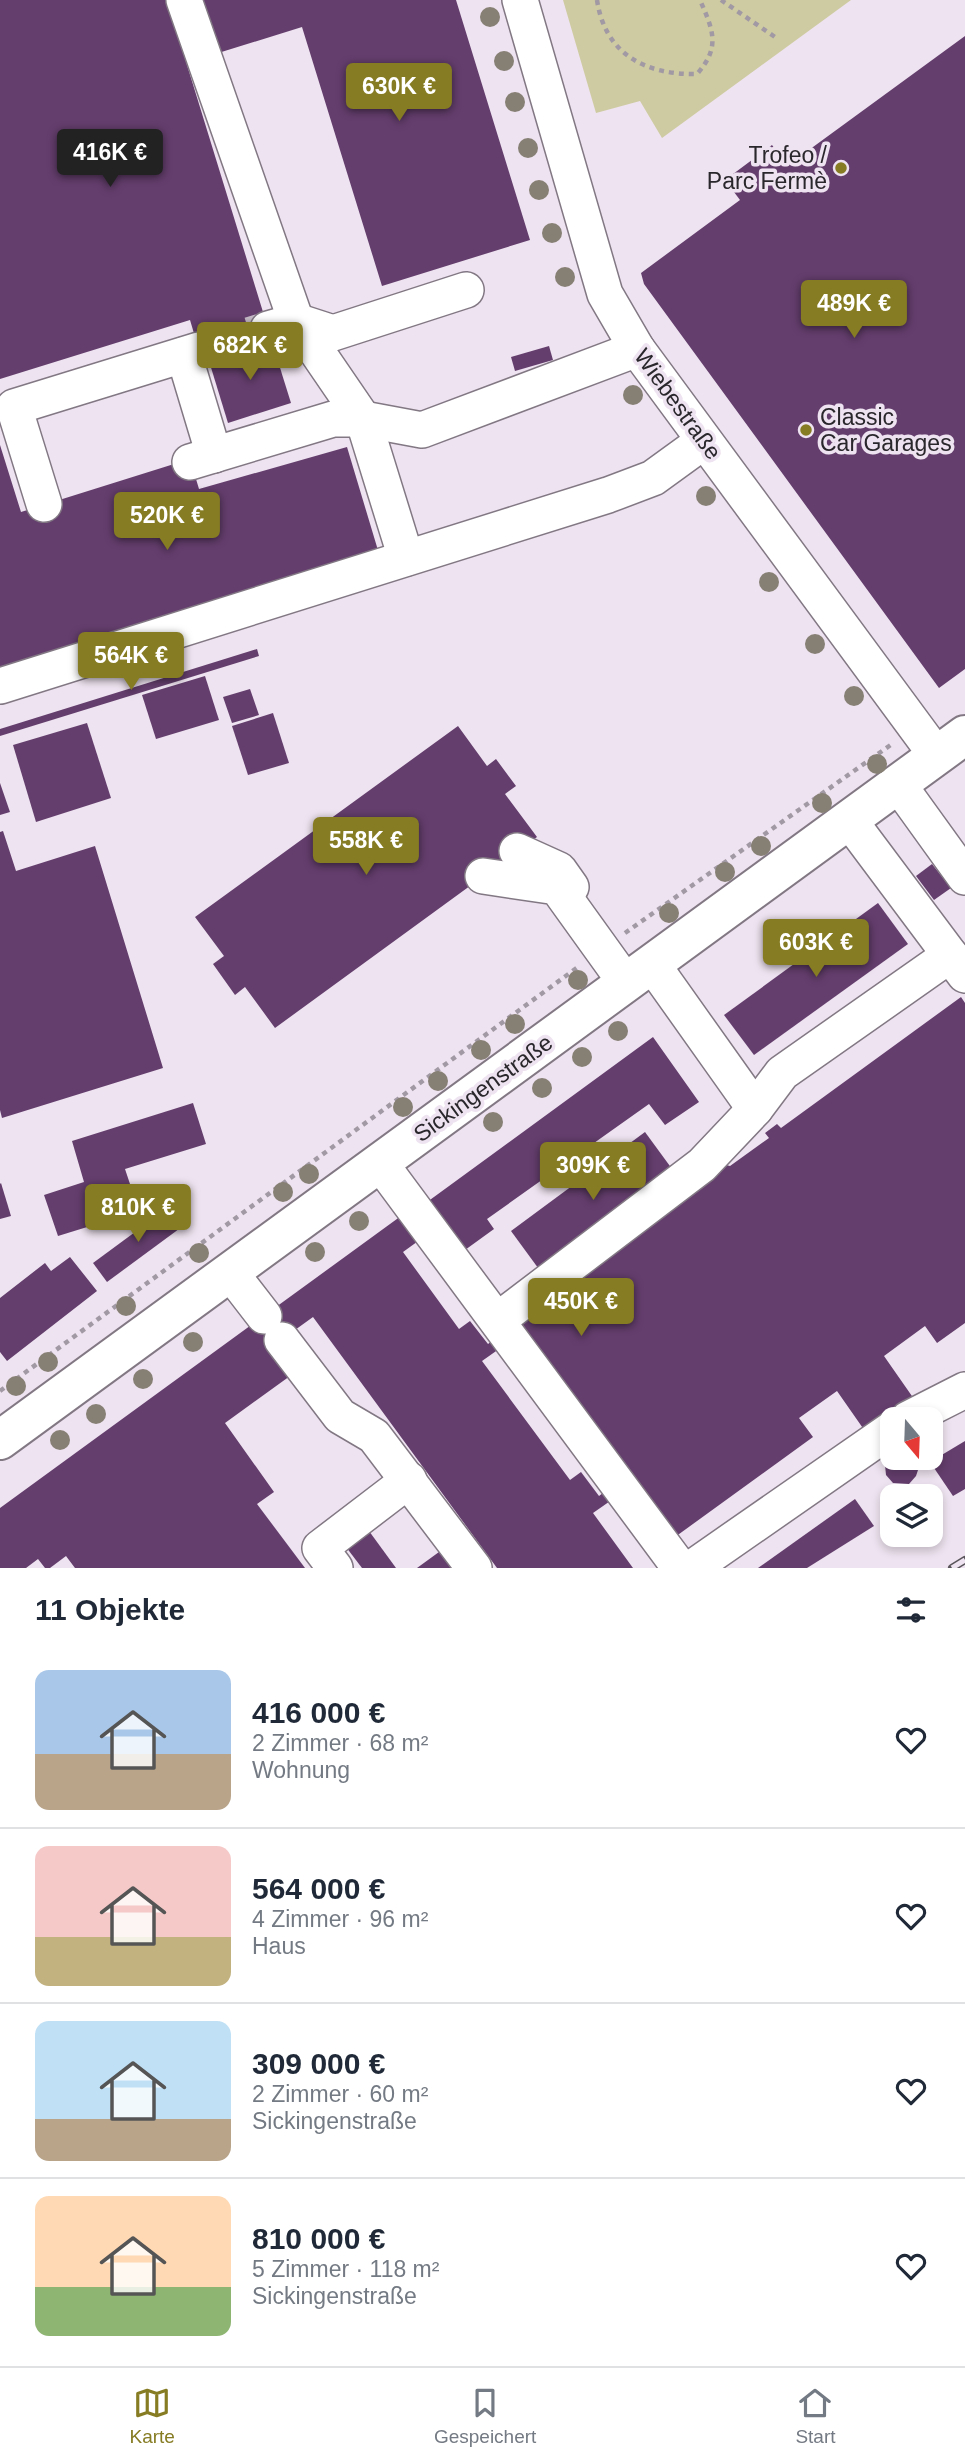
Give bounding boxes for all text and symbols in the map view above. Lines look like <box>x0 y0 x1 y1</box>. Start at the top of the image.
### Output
pin: 630K € <box>342 64 456 123</box>
text: 630K € <box>362 73 436 99</box>
pin: 416K € <box>53 130 167 189</box>
text: 416K € <box>73 139 147 165</box>
place label: Trofeo / Parc Fermè <box>707 142 828 194</box>
marker: Trofeo / Parc Fermè <box>833 160 849 176</box>
pin: 489K € <box>797 280 911 340</box>
text: 489K € <box>817 290 891 316</box>
pin: 682K € <box>193 322 307 382</box>
text: 682K € <box>213 332 287 358</box>
street label: Wiebestraße <box>629 344 727 464</box>
place label: Classic Car Garages <box>820 404 952 456</box>
marker: Classic Car Garages <box>798 422 814 438</box>
pin: 520K € <box>110 492 224 552</box>
text: 520K € <box>130 502 204 528</box>
pin: 564K € <box>74 632 188 692</box>
text: 564K € <box>94 642 168 668</box>
pin: 558K € <box>309 818 423 877</box>
text: 558K € <box>329 827 403 853</box>
pin: 603K € <box>759 920 873 979</box>
text: 603K € <box>779 929 853 955</box>
street label: Sickingenstraße <box>409 1029 557 1147</box>
pin: 309K € <box>536 1142 650 1202</box>
text: 309K € <box>556 1152 630 1178</box>
pin: 810K € <box>81 1184 195 1244</box>
text: 810K € <box>101 1194 175 1220</box>
pin: 450K € <box>524 1278 638 1338</box>
text: 450K € <box>544 1288 618 1314</box>
north arrow <box>880 1407 943 1470</box>
map controls <box>880 1407 943 1547</box>
button: layers <box>880 1484 943 1547</box>
icon: filters <box>892 1591 930 1629</box>
text: 11 Objekte <box>35 1593 185 1626</box>
text: 416 000 € <box>252 1696 385 1729</box>
icon: home <box>91 1698 175 1782</box>
icon: heart <box>892 1721 930 1759</box>
text: 2 Zimmer · 68 m² <box>252 1730 428 1756</box>
text: Wohnung <box>252 1757 350 1783</box>
text: 564 000 € <box>252 1872 385 1905</box>
icon: home <box>91 1874 175 1958</box>
icon: heart <box>892 1897 930 1935</box>
text: 4 Zimmer · 96 m² <box>252 1906 428 1932</box>
text: Haus <box>252 1933 306 1959</box>
text: 309 000 € <box>252 2047 385 2080</box>
icon: home <box>91 2049 175 2133</box>
icon: heart <box>892 2072 930 2110</box>
text: 2 Zimmer · 60 m² <box>252 2081 428 2107</box>
text: Sickingenstraße <box>252 2108 417 2134</box>
text: 810 000 € <box>252 2222 385 2255</box>
icon: home <box>91 2224 175 2308</box>
icon: heart <box>892 2247 930 2285</box>
text: 5 Zimmer · 118 m² <box>252 2256 439 2282</box>
text: Sickingenstraße <box>252 2283 417 2309</box>
tab: Karte <box>130 2384 175 2448</box>
tab: Gespeichert <box>434 2384 536 2448</box>
tab: Start <box>795 2384 836 2448</box>

